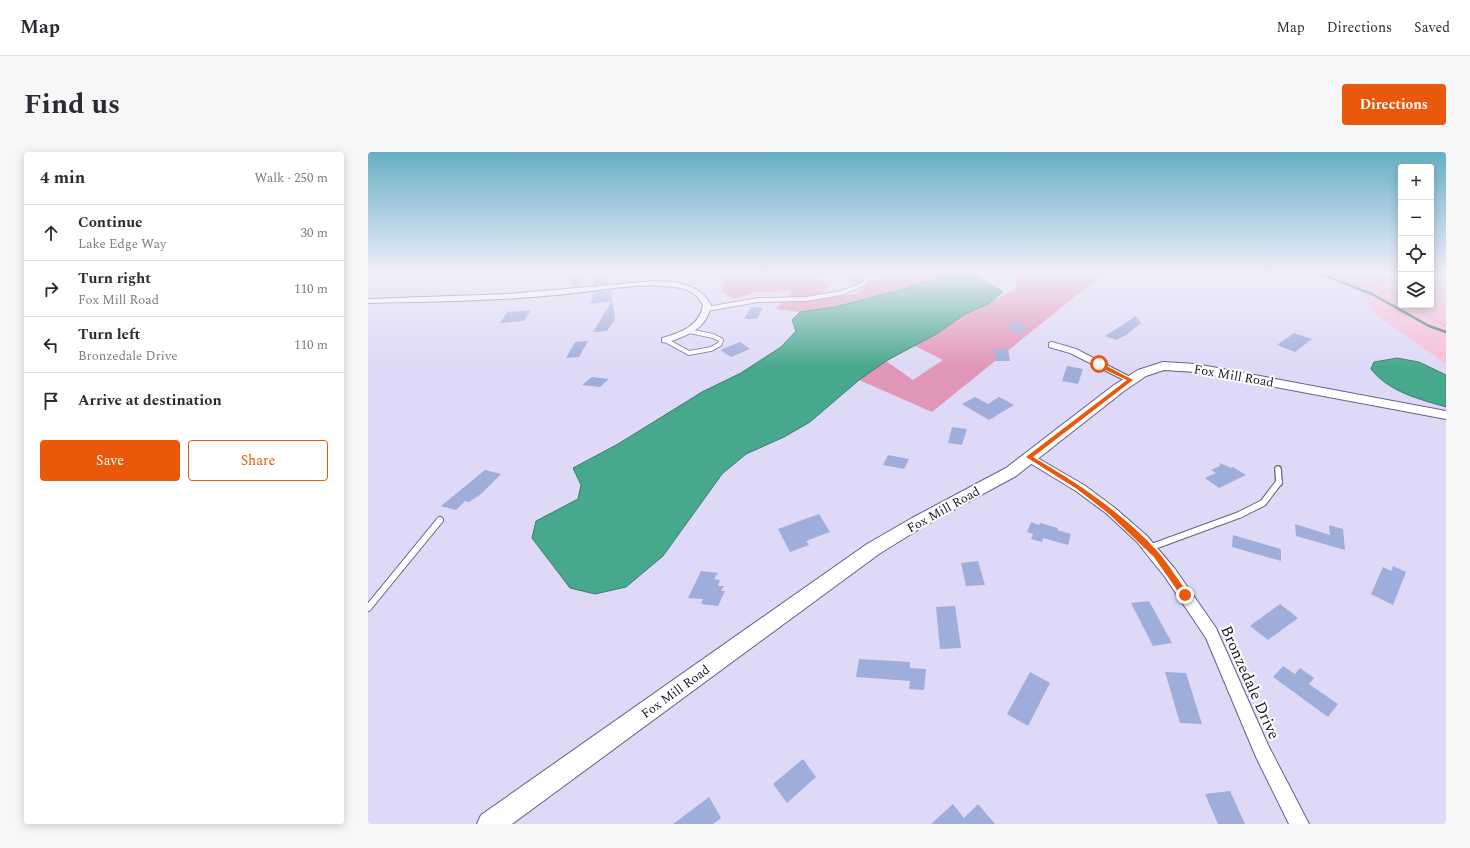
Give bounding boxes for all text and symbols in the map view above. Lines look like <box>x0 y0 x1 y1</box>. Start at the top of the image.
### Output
text: Map <box>20 13 60 42</box>
text: Map <box>1277 17 1305 38</box>
text: Directions <box>1327 17 1392 38</box>
text: Saved <box>1414 17 1450 38</box>
text: Find us <box>24 83 120 126</box>
button: Directions <box>1342 84 1446 125</box>
map controls <box>1398 164 1434 308</box>
button: + <box>1398 164 1434 200</box>
text: 4 min <box>40 165 85 191</box>
text: Walk · 250 m <box>254 168 328 188</box>
button: − <box>1398 200 1434 236</box>
text: Continue <box>78 211 143 234</box>
icon: ahead <box>40 222 62 244</box>
text: 30 m <box>301 223 328 243</box>
text: Lake Edge Way <box>78 234 166 254</box>
button: locate <box>1398 236 1434 272</box>
text: Turn right <box>78 267 151 290</box>
button: layers <box>1398 272 1434 308</box>
icon: right <box>40 278 62 300</box>
text: 110 m <box>294 279 328 299</box>
text: Fox Mill Road <box>78 290 159 310</box>
text: Turn left <box>78 323 140 346</box>
icon: left <box>40 334 62 356</box>
text: 110 m <box>294 335 328 355</box>
text: Bronzedale Drive <box>78 346 177 366</box>
route start <box>1090 355 1108 373</box>
street label: Fox Mill Road <box>1192 359 1275 393</box>
text: Arrive at destination <box>78 389 222 412</box>
icon: arrive <box>40 390 62 412</box>
button: Save <box>40 440 180 481</box>
button: Share <box>188 440 328 481</box>
street label: Fox Mill Road <box>903 482 984 538</box>
route end <box>1176 586 1194 604</box>
street label: Bronzedale Drive <box>1214 622 1286 743</box>
street label: Fox Mill Road <box>637 660 714 724</box>

